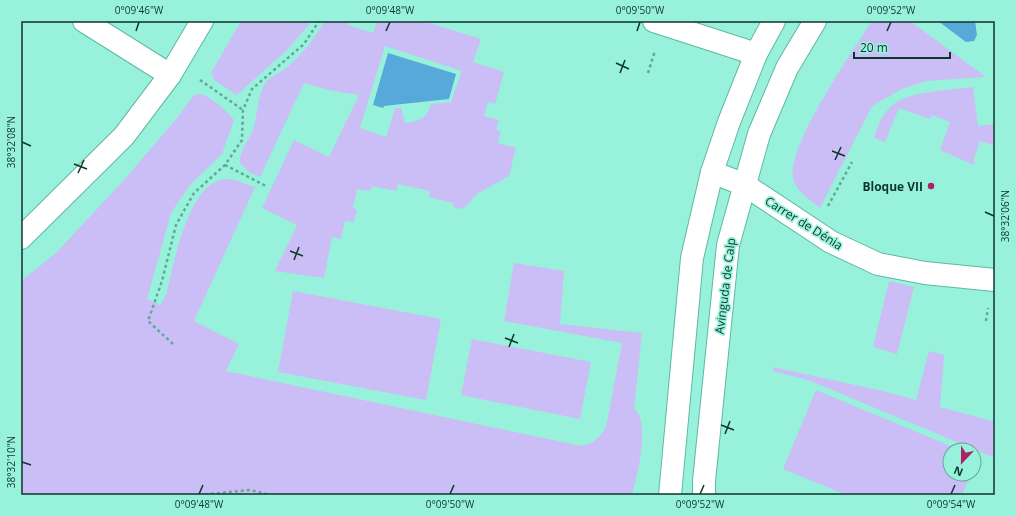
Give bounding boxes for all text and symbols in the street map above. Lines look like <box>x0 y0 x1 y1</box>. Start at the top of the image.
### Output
text: 0°09'46"W <box>115 3 164 17</box>
text: 0°09'48"W <box>366 3 415 17</box>
text: 0°09'50"W <box>616 3 665 17</box>
text: 0°09'52"W <box>867 3 916 17</box>
scale bar <box>854 34 950 60</box>
text: 20 m <box>860 39 888 56</box>
text: 38°32'08"N <box>4 116 18 168</box>
place label: Bloque VII <box>862 178 923 195</box>
marker: Bloque VII <box>926 181 936 191</box>
text: 38°32'06"N <box>998 190 1012 242</box>
street label: Carrer de Dénia <box>762 192 846 254</box>
street label: Avinguda de Calp <box>711 237 739 335</box>
text: 38°32'10"N <box>4 436 18 488</box>
north arrow <box>942 442 982 482</box>
text: N <box>951 463 965 480</box>
text: 0°09'48"W <box>175 497 224 511</box>
text: 0°09'50"W <box>426 497 475 511</box>
text: 0°09'52"W <box>676 497 725 511</box>
text: 0°09'54"W <box>927 497 976 511</box>

